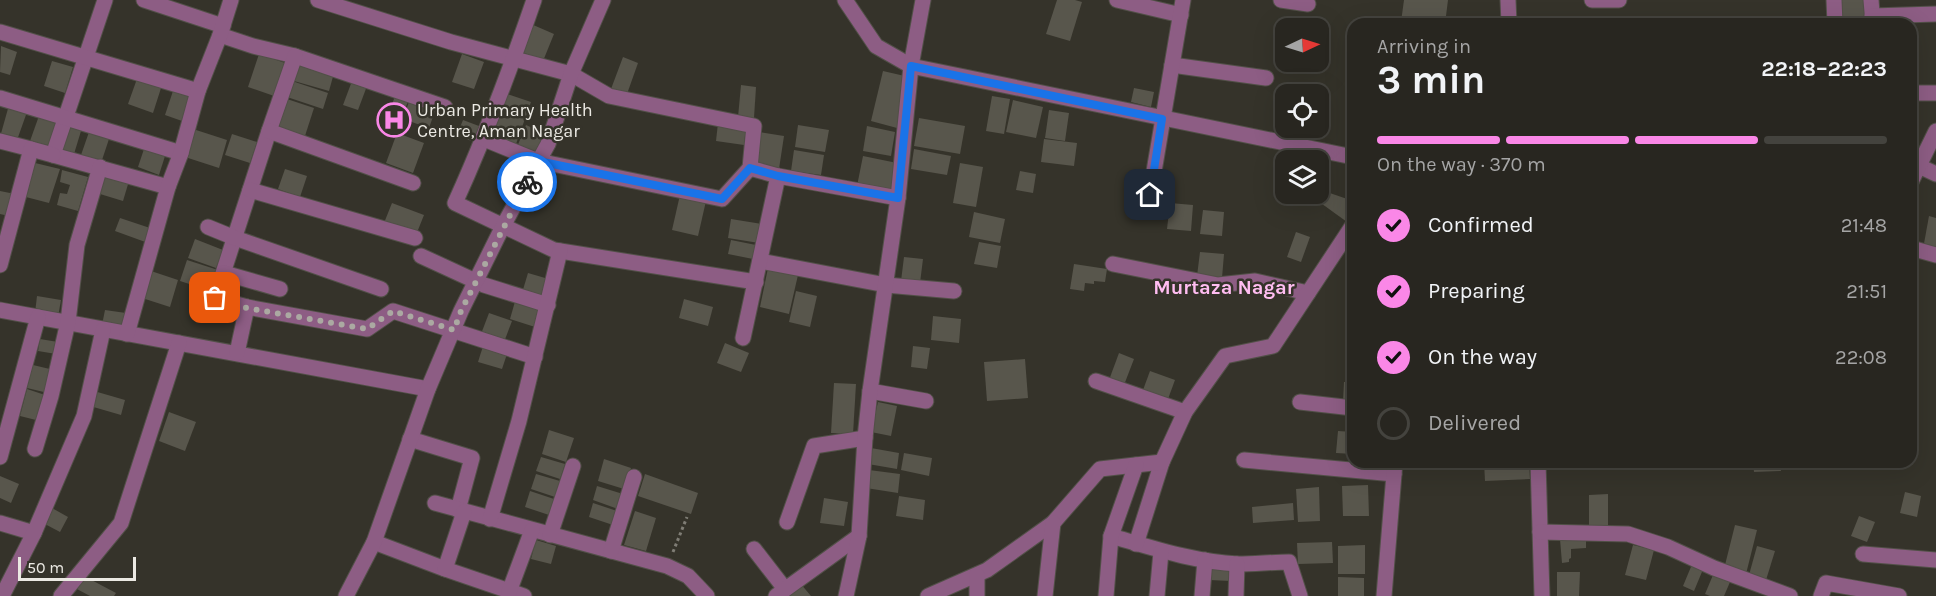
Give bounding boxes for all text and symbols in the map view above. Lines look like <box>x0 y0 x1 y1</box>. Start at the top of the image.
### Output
north arrow <box>1275 18 1329 72</box>
map controls <box>1275 18 1329 204</box>
text: Arriving in <box>1377 35 1471 58</box>
text: 22:18–22:23 <box>1761 56 1887 82</box>
text: 3 min <box>1377 57 1485 103</box>
button: locate <box>1275 84 1329 138</box>
place label: Urban Primary Health Centre, Aman Nagar <box>417 99 593 142</box>
hospital icon: Urban Primary Health Centre, Aman Nagar <box>376 102 412 138</box>
button: layers <box>1275 150 1329 204</box>
courier <box>497 152 557 212</box>
text: On the way · 370 m <box>1377 153 1546 176</box>
icon: bike <box>511 166 544 199</box>
pin <box>1124 169 1175 220</box>
icon: home <box>1133 178 1166 211</box>
icon: check <box>1377 209 1410 242</box>
text: Confirmed <box>1428 212 1534 238</box>
text: 21:48 <box>1841 214 1887 237</box>
pin <box>189 272 240 323</box>
icon: check <box>1377 275 1410 308</box>
district label: Murtaza Nagar <box>1153 276 1295 299</box>
text: Preparing <box>1428 278 1525 304</box>
text: 21:51 <box>1846 280 1887 303</box>
icon: bag <box>198 281 231 314</box>
icon: check <box>1377 341 1410 374</box>
text: On the way <box>1428 344 1537 370</box>
text: 22:08 <box>1835 346 1887 369</box>
text: Delivered <box>1428 410 1521 436</box>
scale bar <box>18 554 136 582</box>
text: 50 m <box>27 558 64 577</box>

